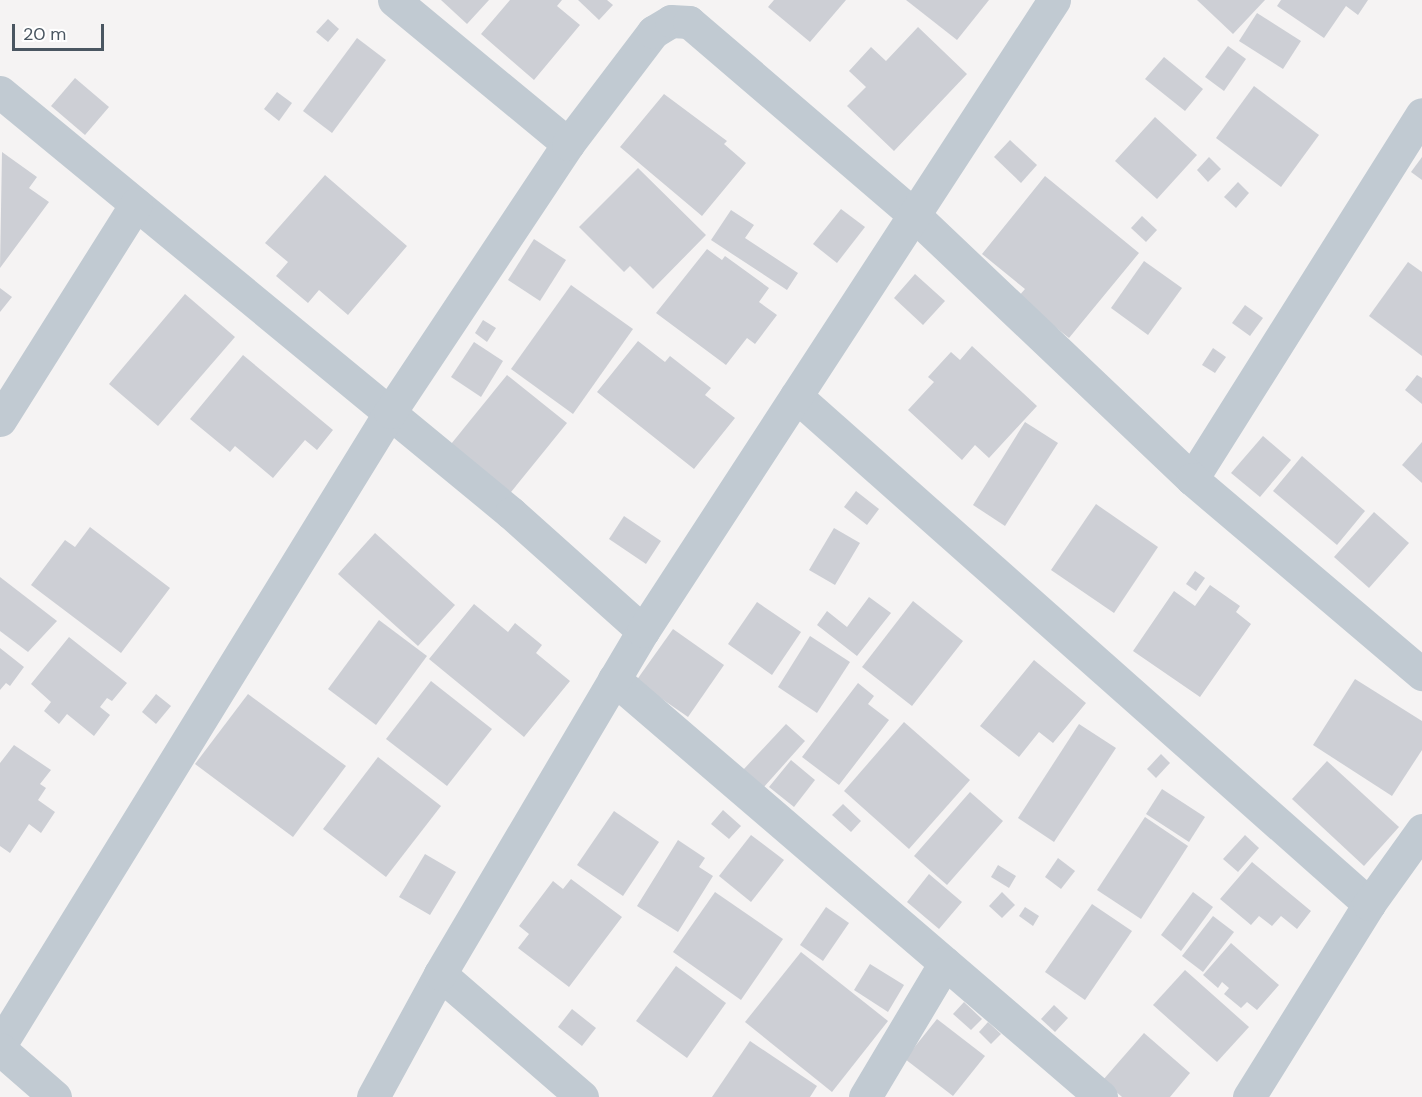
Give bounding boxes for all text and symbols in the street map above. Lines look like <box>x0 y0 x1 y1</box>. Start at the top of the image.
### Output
scale bar <box>15 12 106 50</box>
text: 20 m <box>23 22 66 46</box>

